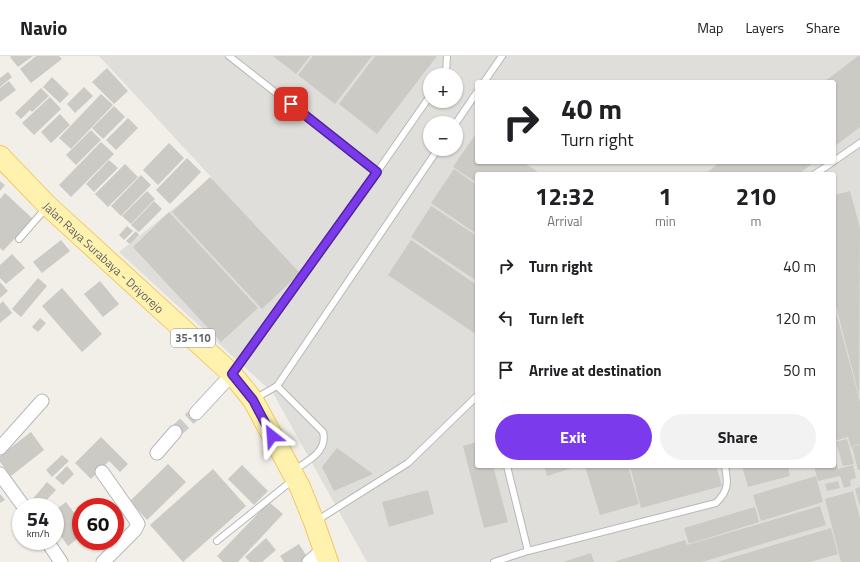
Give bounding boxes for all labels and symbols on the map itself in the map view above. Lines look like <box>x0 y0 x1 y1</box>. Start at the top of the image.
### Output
pin <box>274 87 308 121</box>
street label: Jalan Raya Surabaya - Driyorejo <box>39 197 169 317</box>
road number: 35-110 <box>171 329 215 347</box>
position arrow <box>251 415 293 457</box>
speed limit sign: 60 <box>72 498 124 550</box>

